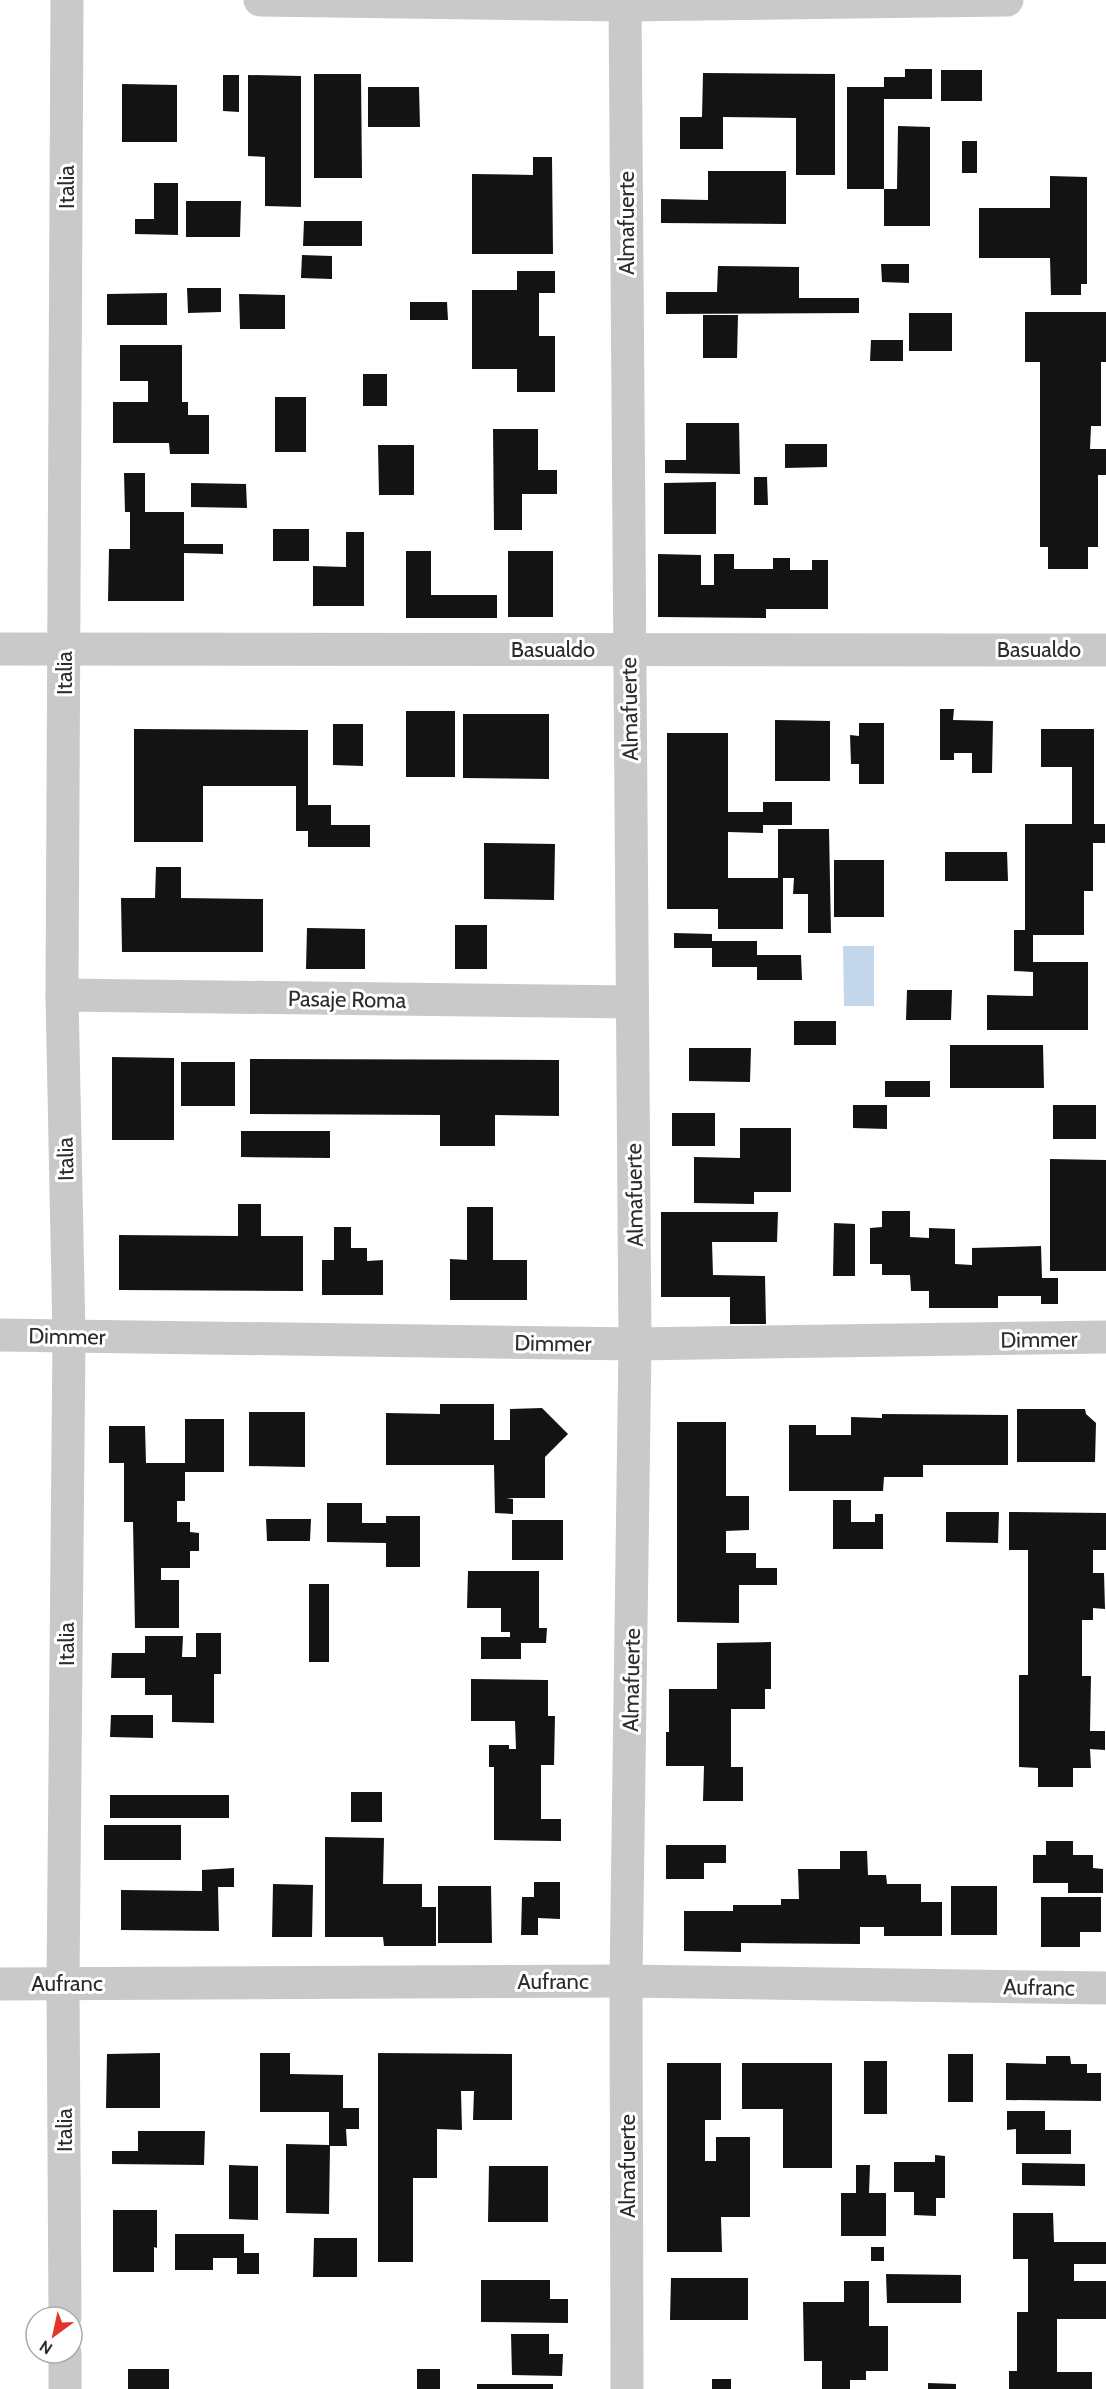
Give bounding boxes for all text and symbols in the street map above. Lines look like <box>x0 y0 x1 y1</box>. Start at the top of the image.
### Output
street label: Italia <box>53 165 80 209</box>
street label: Almafuerte <box>613 171 640 275</box>
street label: Basualdo <box>511 636 595 663</box>
street label: Basualdo <box>997 636 1081 663</box>
street label: Italia <box>51 651 78 695</box>
street label: Almafuerte <box>615 657 644 761</box>
street label: Pasaje Roma <box>288 985 407 1014</box>
street label: Italia <box>52 1136 79 1181</box>
street label: Almafuerte <box>620 1143 649 1247</box>
street label: Dimmer <box>28 1322 106 1351</box>
street label: Dimmer <box>1000 1325 1078 1354</box>
street label: Dimmer <box>514 1329 592 1358</box>
street label: Italia <box>53 1622 80 1666</box>
street label: Almafuerte <box>617 1628 646 1732</box>
street label: Aufranc <box>517 1968 589 1995</box>
street label: Aufranc <box>31 1970 103 1997</box>
street label: Aufranc <box>1003 1973 1075 2002</box>
street label: Italia <box>51 2108 78 2152</box>
street label: Almafuerte <box>614 2114 641 2218</box>
north arrow <box>24 2305 84 2365</box>
text: N <box>36 2336 56 2358</box>

